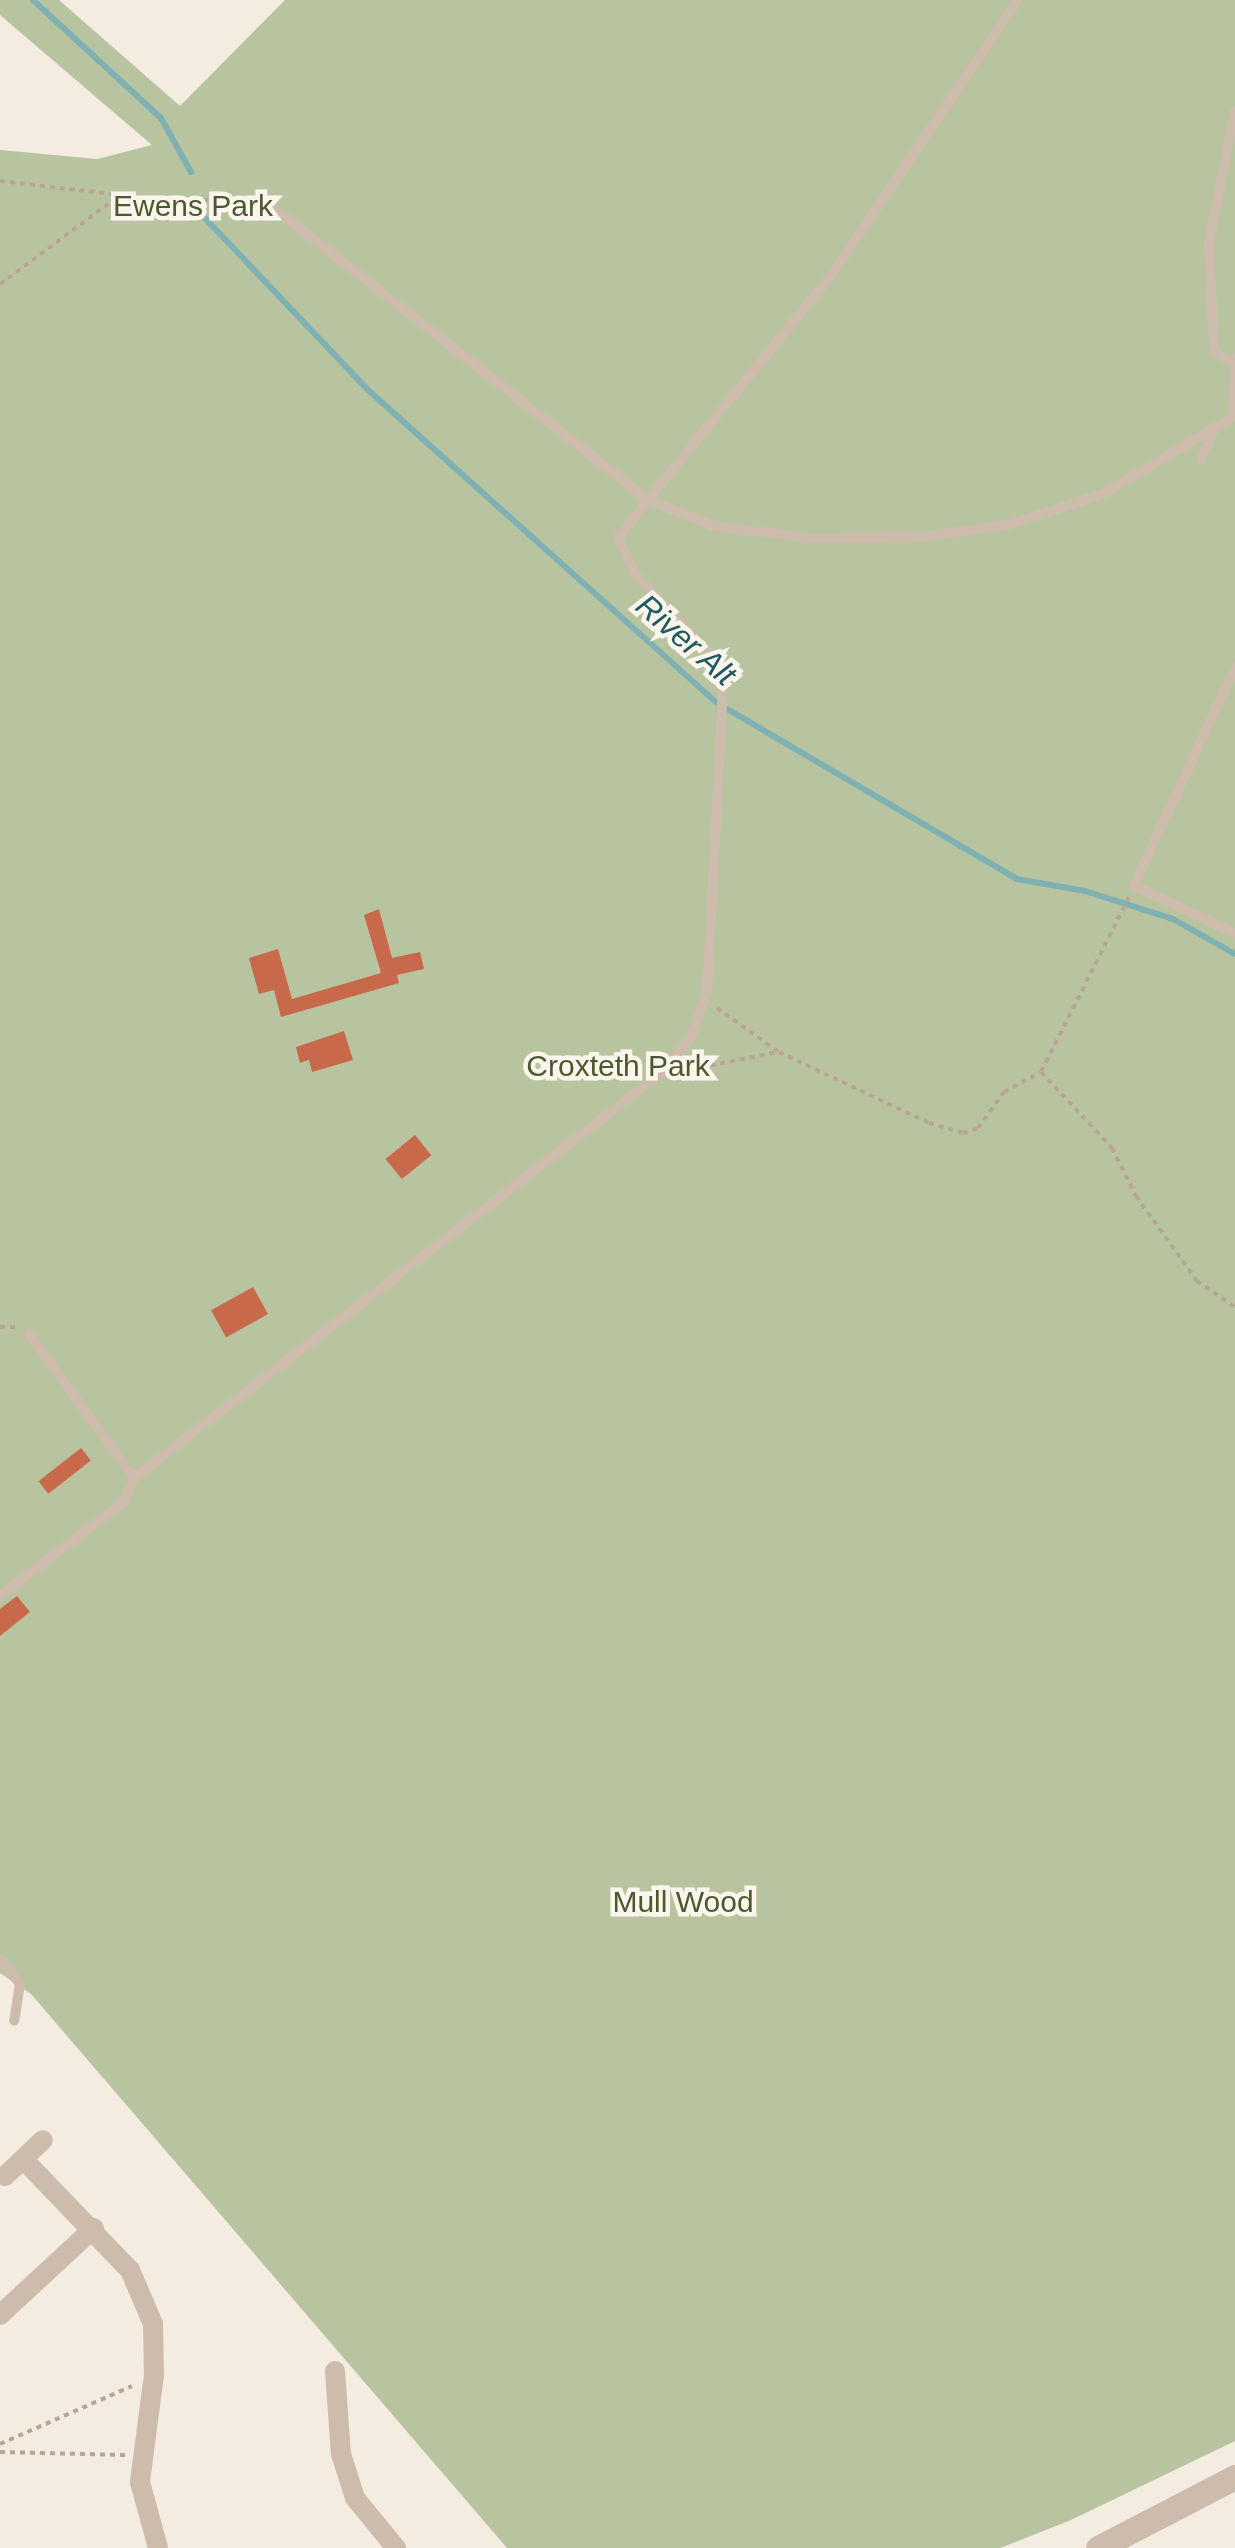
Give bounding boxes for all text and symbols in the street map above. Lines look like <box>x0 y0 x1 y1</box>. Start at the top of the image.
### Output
park label: Ewens Park <box>113 188 273 224</box>
water label: River Alt <box>628 586 744 694</box>
park label: Croxteth Park <box>526 1048 710 1084</box>
park label: Mull Wood <box>612 1884 754 1920</box>

